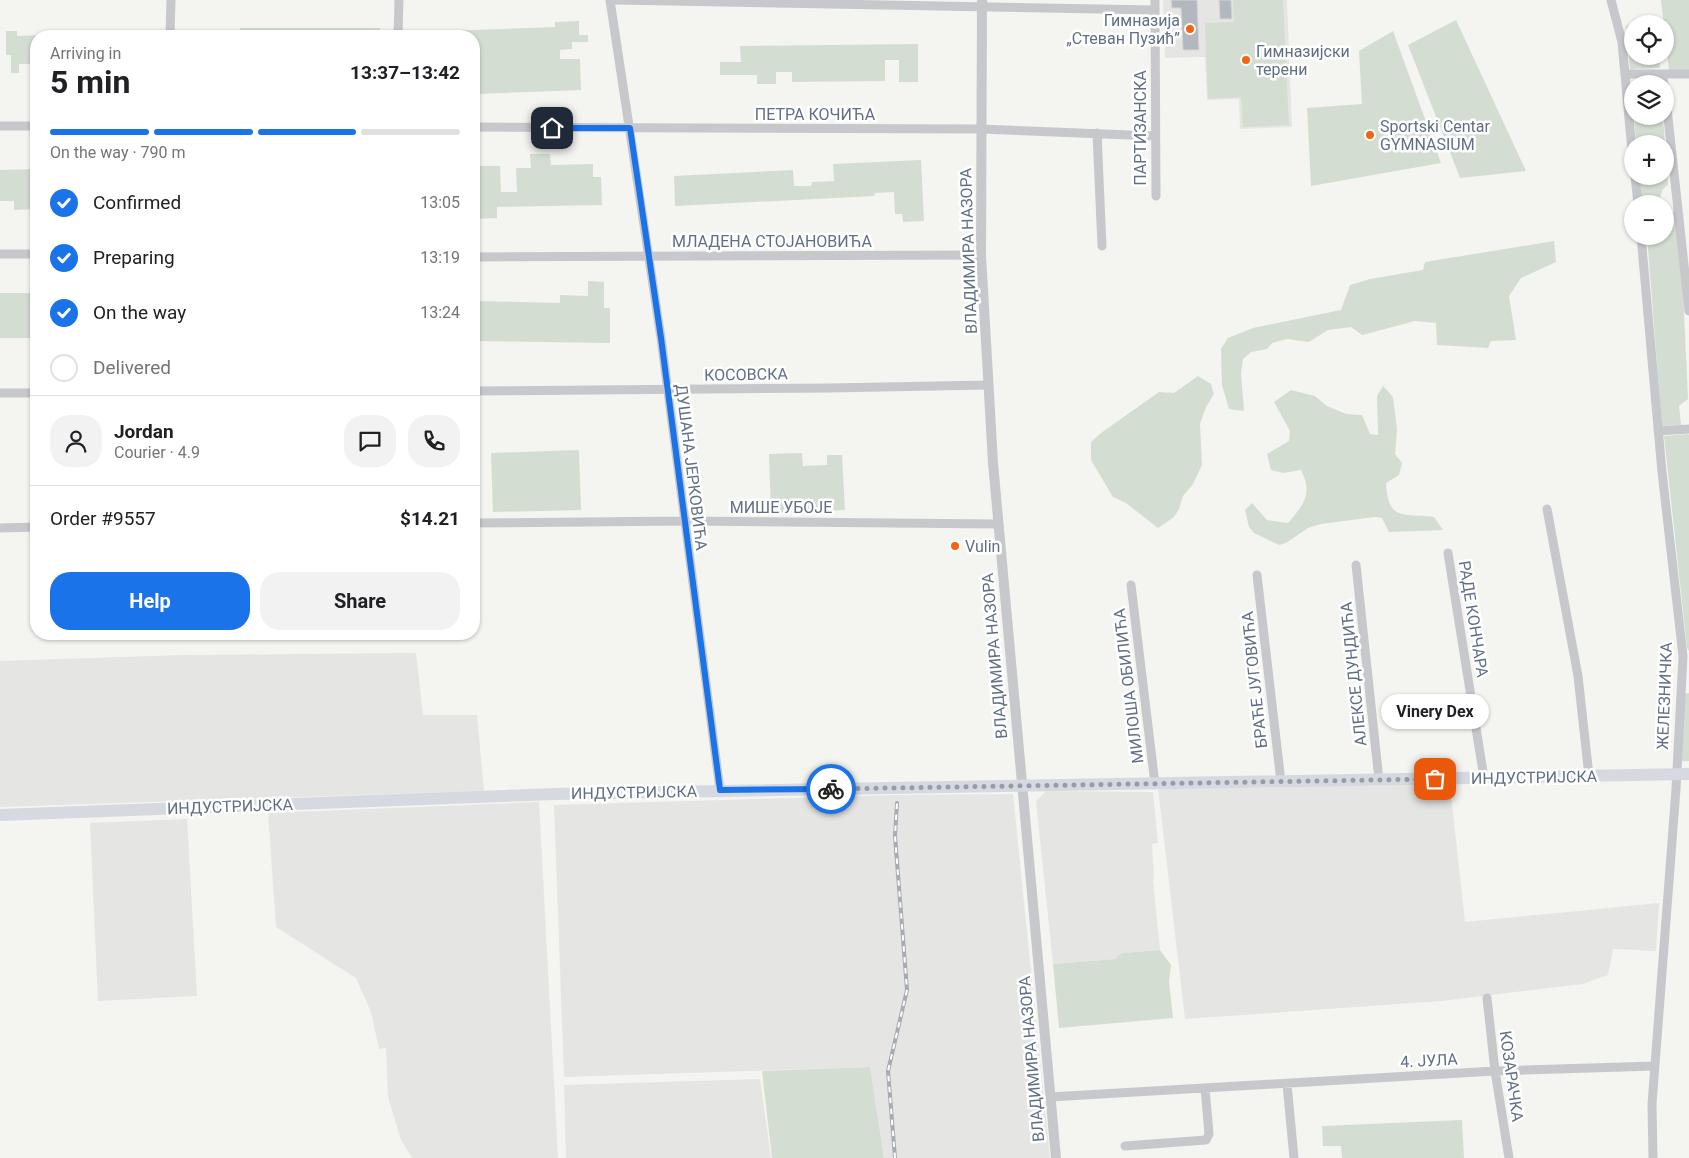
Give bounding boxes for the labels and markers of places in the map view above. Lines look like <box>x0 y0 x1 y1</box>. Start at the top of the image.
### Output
place label: Гимназија „Стеван Пузић” <box>1066 11 1180 48</box>
marker: Гимназија „Стеван Пузић” <box>1184 23 1196 35</box>
place label: Гимназијски терени <box>1256 42 1350 79</box>
marker: Гимназијски терени <box>1240 54 1252 66</box>
pin <box>531 107 573 149</box>
place label: Sportski Centar GYMNASIUM <box>1380 117 1491 154</box>
marker: Sportski Centar GYMNASIUM <box>1364 129 1376 141</box>
place label: Vulin <box>965 537 1000 556</box>
marker: Vulin <box>949 540 961 552</box>
callout: Vinery Dex <box>1381 694 1489 729</box>
pin <box>1414 758 1456 800</box>

